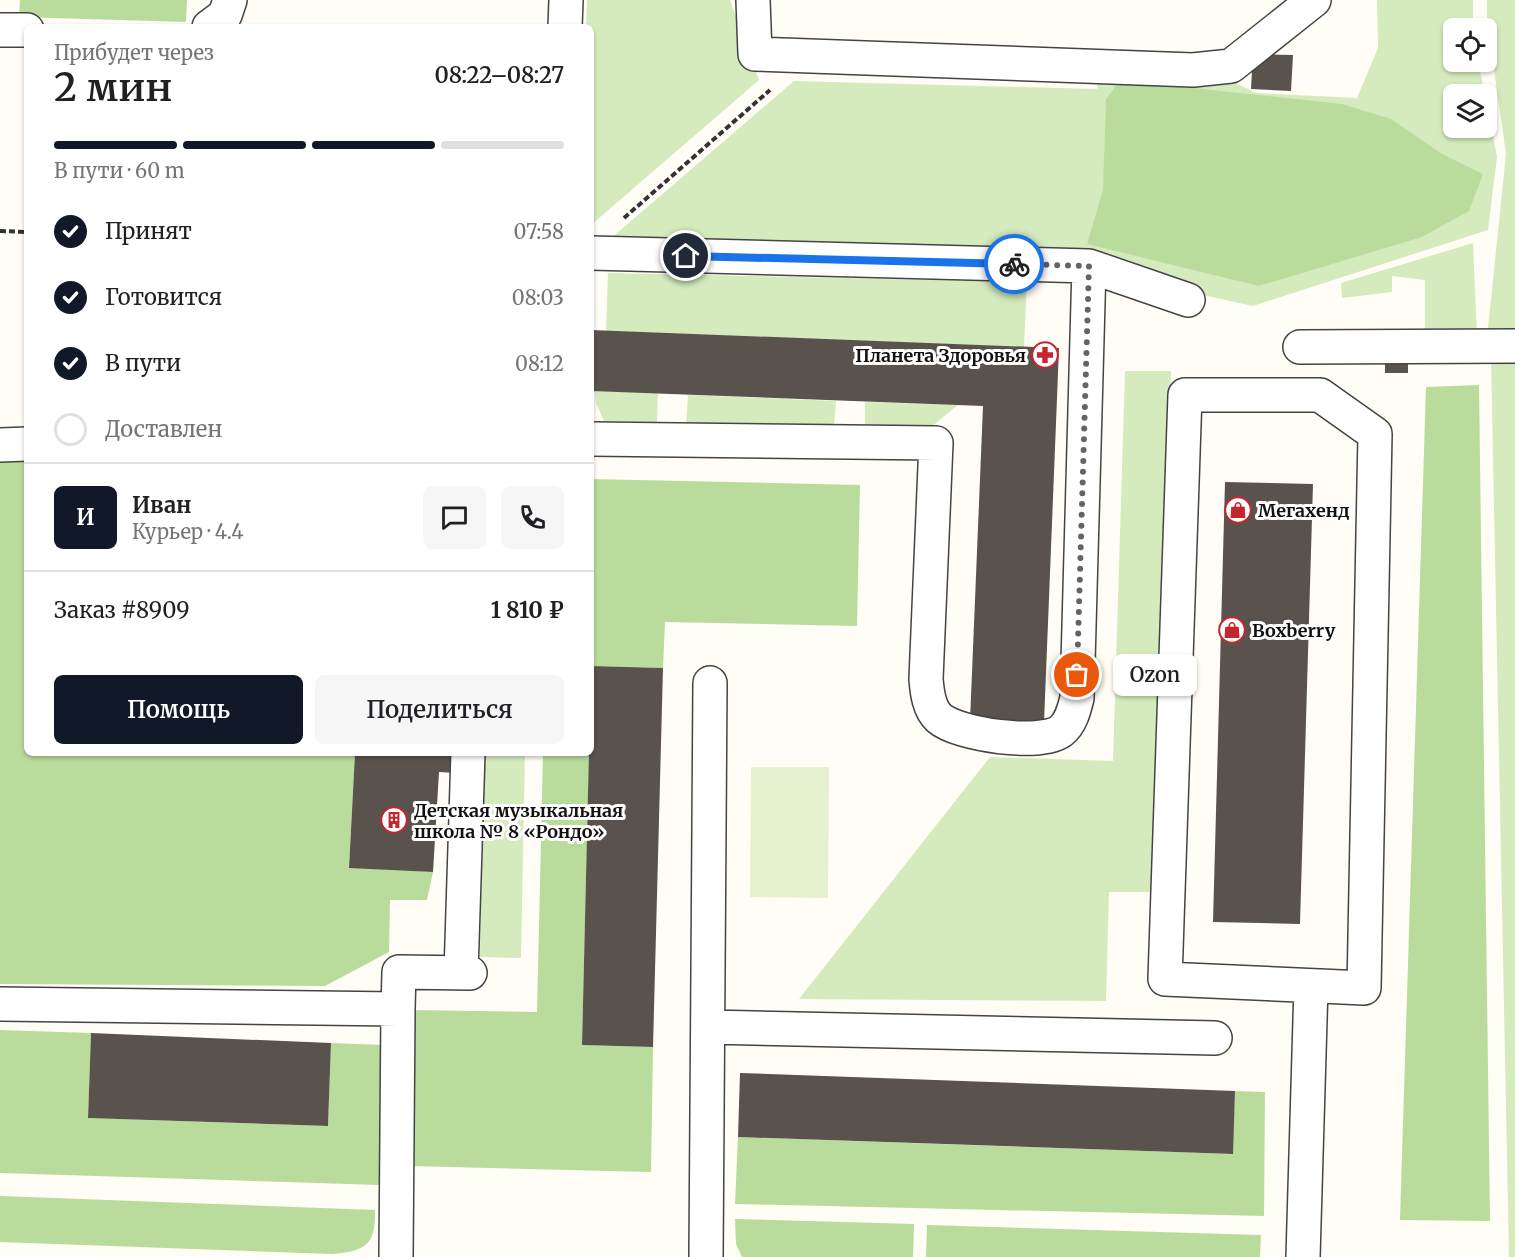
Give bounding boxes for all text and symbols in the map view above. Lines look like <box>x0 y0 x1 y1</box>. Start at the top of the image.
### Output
map controls <box>1443 18 1497 138</box>
button: locate <box>1443 18 1497 72</box>
text: Прибудет через <box>54 40 214 65</box>
text: 08:22–08:27 <box>435 61 564 89</box>
text: 2 мин <box>54 63 172 112</box>
button: layers <box>1443 84 1497 138</box>
text: В пути · 60 m <box>54 158 185 183</box>
icon: check <box>54 215 87 248</box>
text: Принят <box>105 217 192 245</box>
text: 07:58 <box>514 219 564 244</box>
pin <box>660 230 711 281</box>
courier <box>984 234 1044 294</box>
icon: home <box>669 239 702 272</box>
icon: bike <box>998 248 1031 281</box>
icon: check <box>54 281 87 314</box>
text: Готовится <box>105 283 222 311</box>
text: 08:03 <box>512 285 564 310</box>
pharmacy icon: Планета Здоровья <box>1030 340 1060 370</box>
place label: Планета Здоровья <box>855 344 1026 367</box>
icon: check <box>54 347 87 380</box>
text: В пути <box>105 349 181 377</box>
text: 08:12 <box>515 351 564 376</box>
text: Доставлен <box>105 415 222 443</box>
button: chat <box>423 486 486 549</box>
button: phone <box>501 486 564 549</box>
text: Иван <box>132 491 192 519</box>
shop icon: Мегахенд <box>1223 495 1253 525</box>
place label: Мегахенд <box>1258 499 1350 522</box>
text: И <box>76 503 95 531</box>
text: Курьер · 4.4 <box>132 519 244 544</box>
text: Заказ #8909 <box>54 596 190 624</box>
text: 1 810 ₽ <box>491 596 564 624</box>
shop icon: Boxberry <box>1217 615 1247 645</box>
place label: Boxberry <box>1252 619 1336 642</box>
pin <box>1051 649 1102 700</box>
callout: Ozon <box>1113 654 1197 696</box>
icon: bag <box>1060 658 1093 691</box>
text: Ozon <box>1130 662 1180 687</box>
button: Помощь <box>54 675 303 744</box>
button: Поделиться <box>315 675 564 744</box>
place label: Детская музыкальная школа № 8 «Рондо» <box>414 799 623 843</box>
building icon: Детская музыкальная школа № 8 «Рондо» <box>379 805 409 835</box>

